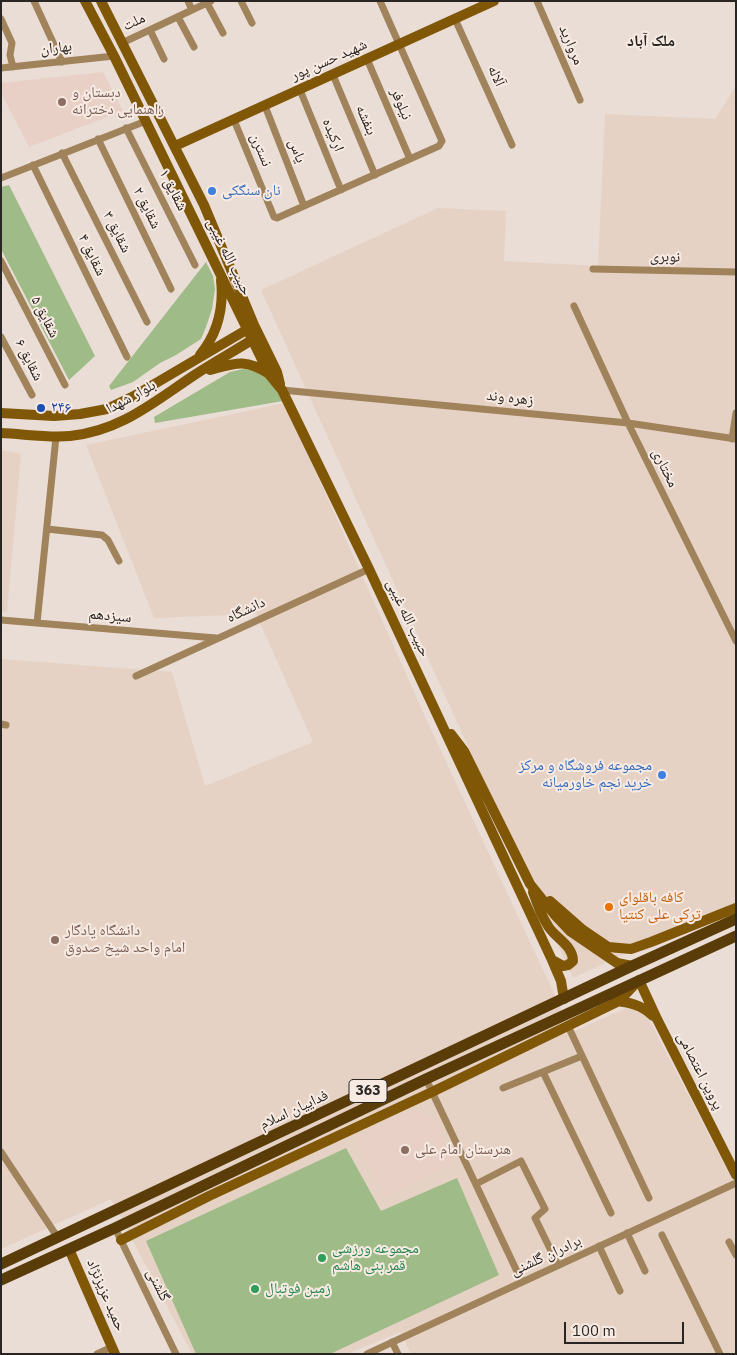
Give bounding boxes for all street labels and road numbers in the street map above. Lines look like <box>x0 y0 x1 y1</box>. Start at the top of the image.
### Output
street label: ملت <box>120 9 148 35</box>
street label: مروارید <box>555 22 587 68</box>
street label: شهید حسن پور <box>288 35 370 85</box>
street label: بهاران <box>39 37 73 59</box>
street label: آلاله <box>483 63 509 89</box>
street label: نیلوفر <box>386 85 416 123</box>
street label: بنفشه <box>352 102 380 138</box>
street label: ارکیده <box>318 116 348 154</box>
street label: نسترن <box>246 131 276 169</box>
street label: یاس <box>284 137 310 165</box>
street label: شقایق ۱ <box>155 166 191 214</box>
street label: شقایق ۲ <box>129 184 165 232</box>
street label: شقایق ۳ <box>99 208 135 256</box>
street label: حبیب الله غیبی <box>203 216 255 298</box>
street label: شقایق ۴ <box>74 231 110 279</box>
street label: نوبری <box>650 248 680 266</box>
street label: شقایق ۵ <box>27 293 63 341</box>
street label: شقایق ۶ <box>11 336 47 384</box>
street label: بلوار شهدا <box>103 376 159 418</box>
street label: زهره وند <box>485 387 535 409</box>
street label: مختاری <box>648 446 682 490</box>
street label: حبیب الله غیبی <box>382 576 434 660</box>
street label: دانشگاه <box>224 593 268 627</box>
street label: سیزدهم <box>88 605 132 627</box>
street label: پروین اعتصامی <box>673 1029 727 1113</box>
road number: 363 <box>349 1080 387 1102</box>
street label: فداییان اسلام <box>257 1086 331 1134</box>
street label: برادران گلشنی <box>508 1232 584 1280</box>
street label: حمید عزیزنژاد <box>83 1256 129 1334</box>
street label: گلشنی <box>142 1266 174 1304</box>

